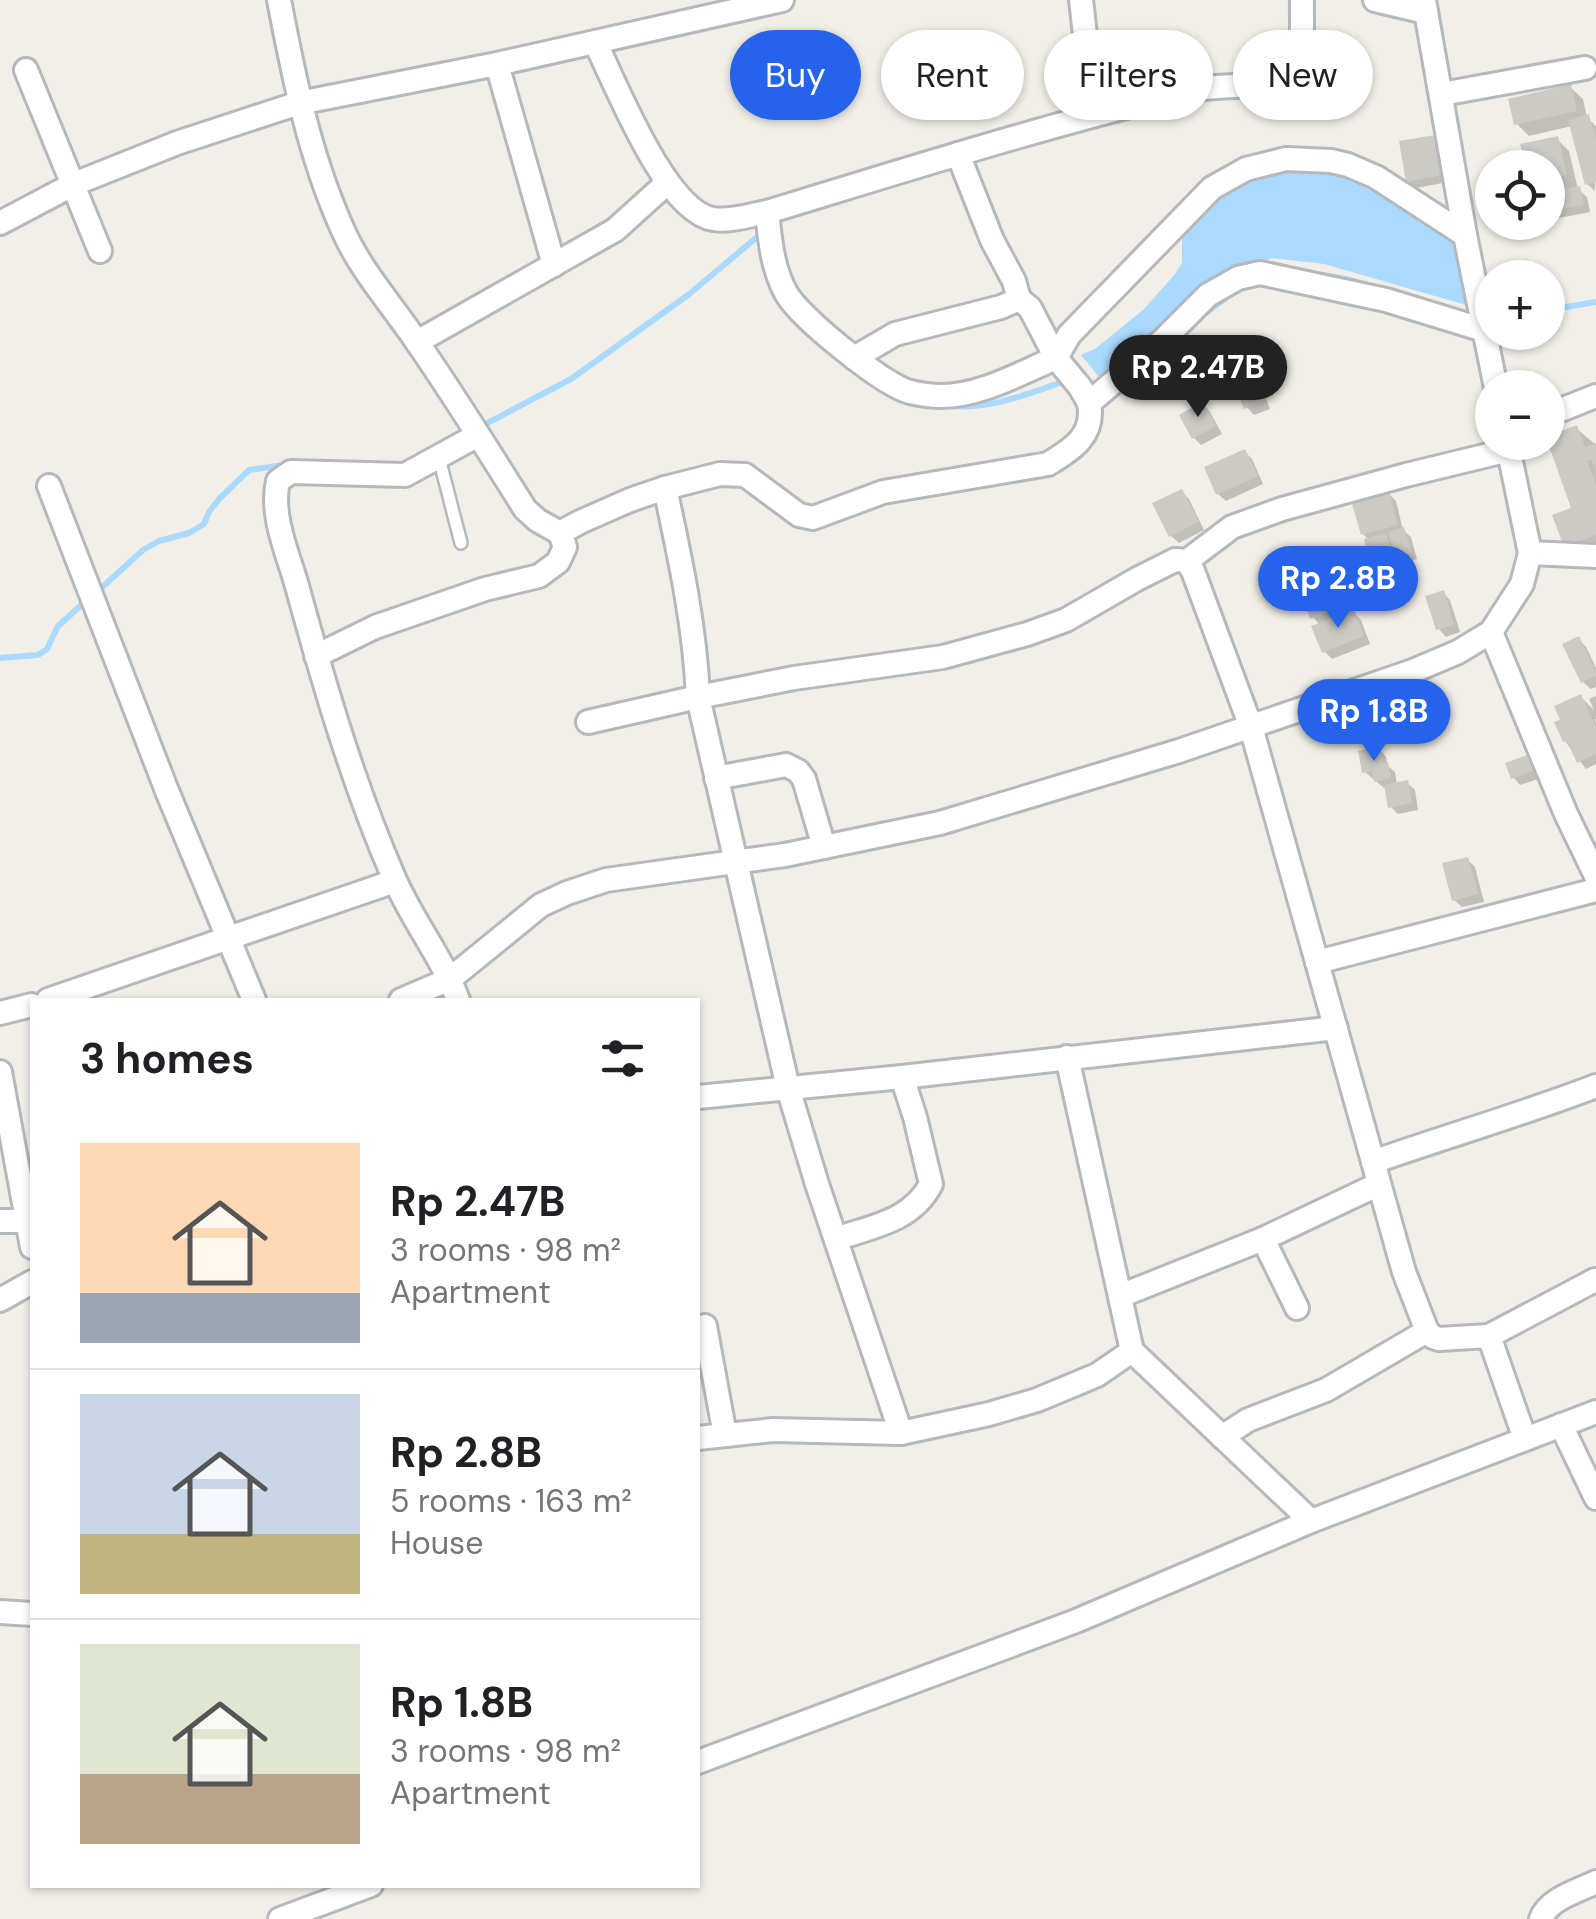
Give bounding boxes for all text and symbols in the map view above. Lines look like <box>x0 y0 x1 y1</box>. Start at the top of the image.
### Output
chip: Buy <box>730 30 861 120</box>
chip: Rent <box>881 30 1024 120</box>
chip: Filters <box>1044 30 1213 120</box>
chip: New <box>1233 30 1373 120</box>
map controls <box>1475 150 1565 460</box>
button: locate <box>1475 150 1565 240</box>
button: + <box>1475 260 1565 350</box>
pin: Rp 2.47B <box>1095 335 1301 420</box>
text: Rp 2.47B <box>1131 346 1265 388</box>
button: − <box>1475 370 1565 460</box>
pin: Rp 2.8B <box>1246 546 1430 631</box>
text: Rp 2.8B <box>1280 557 1396 599</box>
pin: Rp 1.8B <box>1282 679 1466 764</box>
text: Rp 1.8B <box>1319 690 1429 732</box>
text: 3 homes <box>80 1031 254 1086</box>
icon: filters <box>595 1031 650 1086</box>
text: Rp 2.47B <box>390 1174 565 1229</box>
icon: home <box>160 1183 280 1303</box>
text: 3 rooms · 98 m² <box>390 1229 621 1271</box>
text: Apartment <box>390 1271 551 1313</box>
text: Rp 2.8B <box>390 1425 542 1480</box>
icon: home <box>160 1434 280 1554</box>
text: 5 rooms · 163 m² <box>390 1480 632 1522</box>
text: House <box>390 1522 483 1564</box>
text: Rp 1.8B <box>390 1675 533 1730</box>
icon: home <box>160 1684 280 1804</box>
text: 3 rooms · 98 m² <box>390 1730 621 1772</box>
text: Apartment <box>390 1772 551 1814</box>

